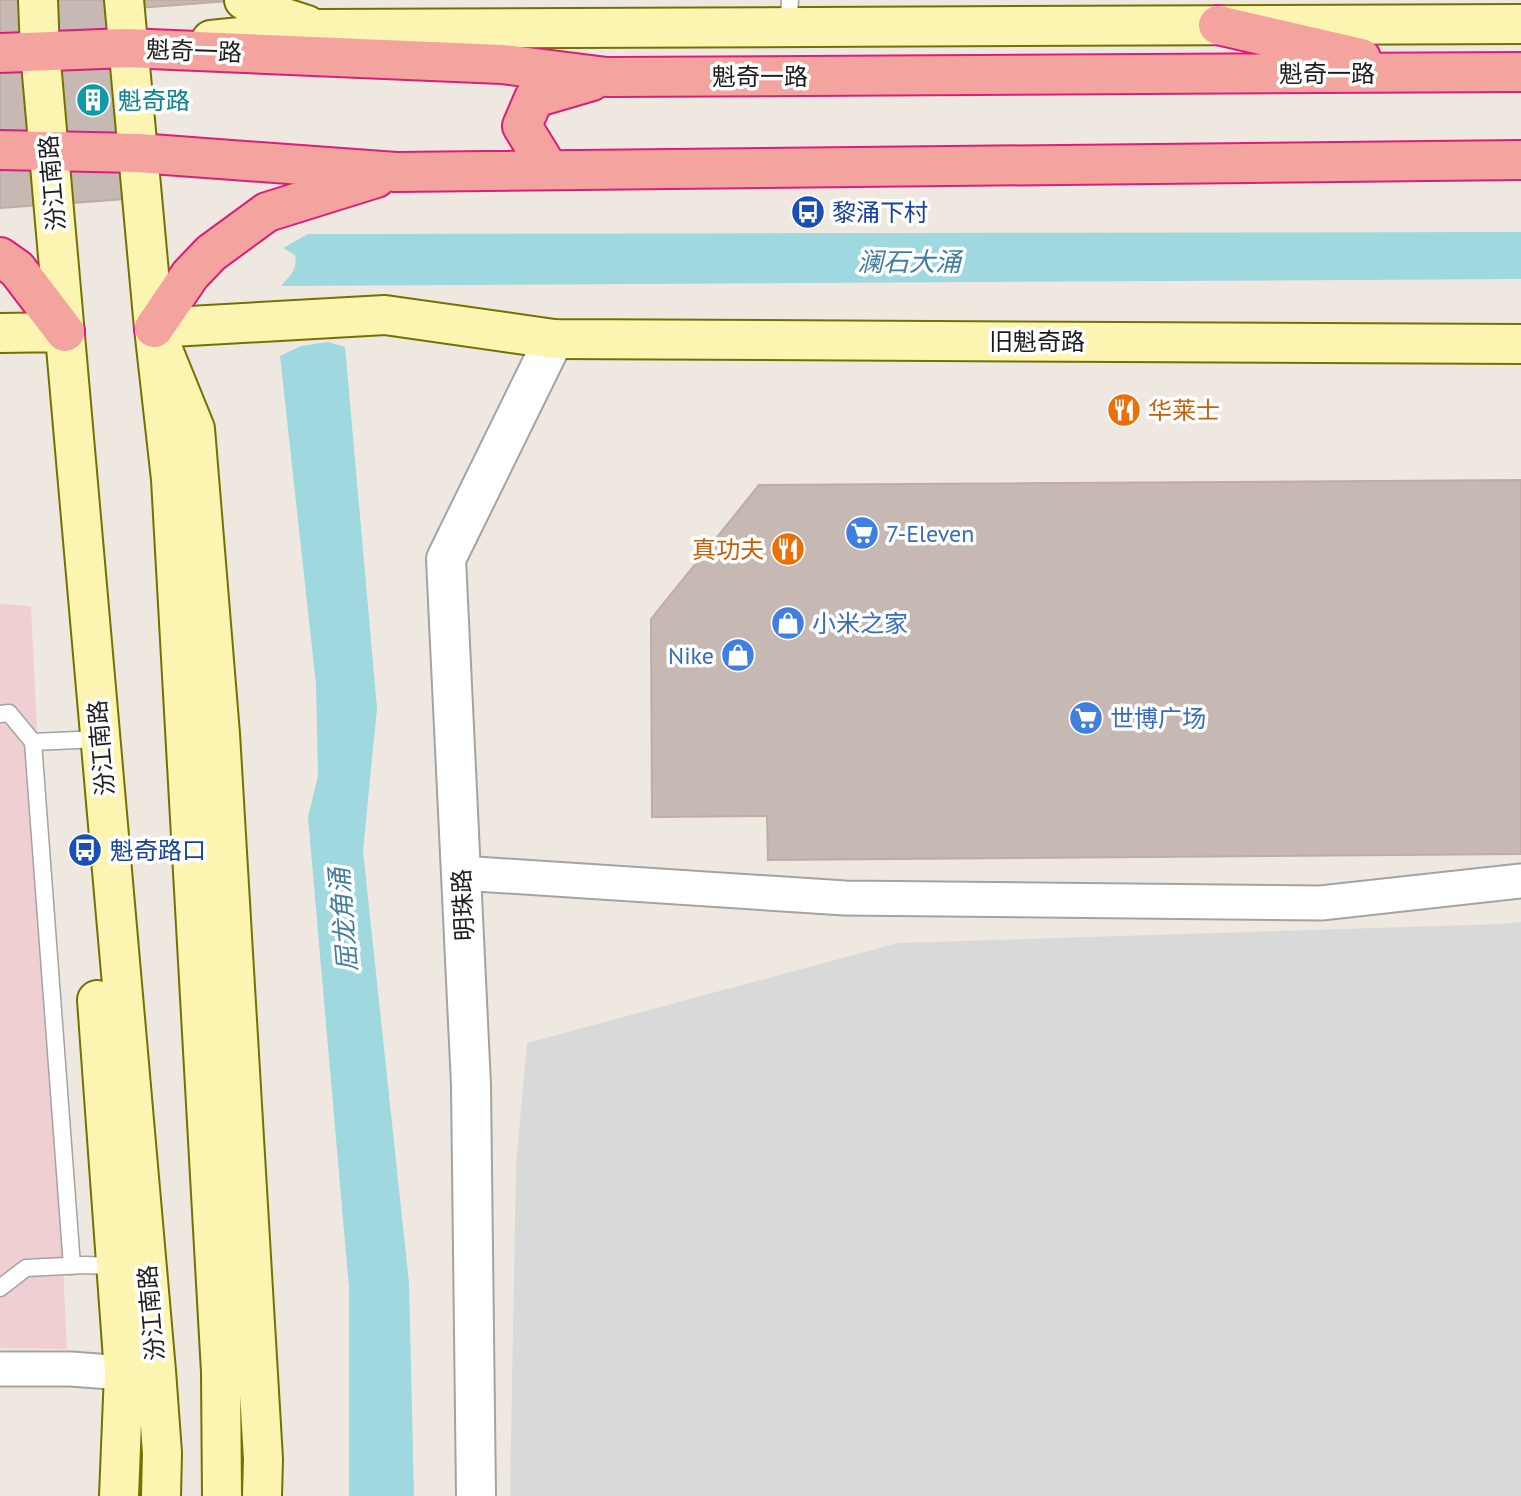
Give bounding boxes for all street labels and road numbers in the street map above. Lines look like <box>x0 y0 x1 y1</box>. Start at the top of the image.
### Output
street label: 魁奇一路 <box>145 34 243 68</box>
street label: 魁奇一路 <box>1279 58 1375 89</box>
street label: 魁奇一路 <box>712 61 808 92</box>
street label: 汾江南路 <box>32 134 72 232</box>
street label: 旧魁奇路 <box>989 326 1085 357</box>
street label: 汾江南路 <box>81 699 121 797</box>
street label: 明珠路 <box>446 868 480 942</box>
street label: 汾江南路 <box>131 1264 171 1362</box>

